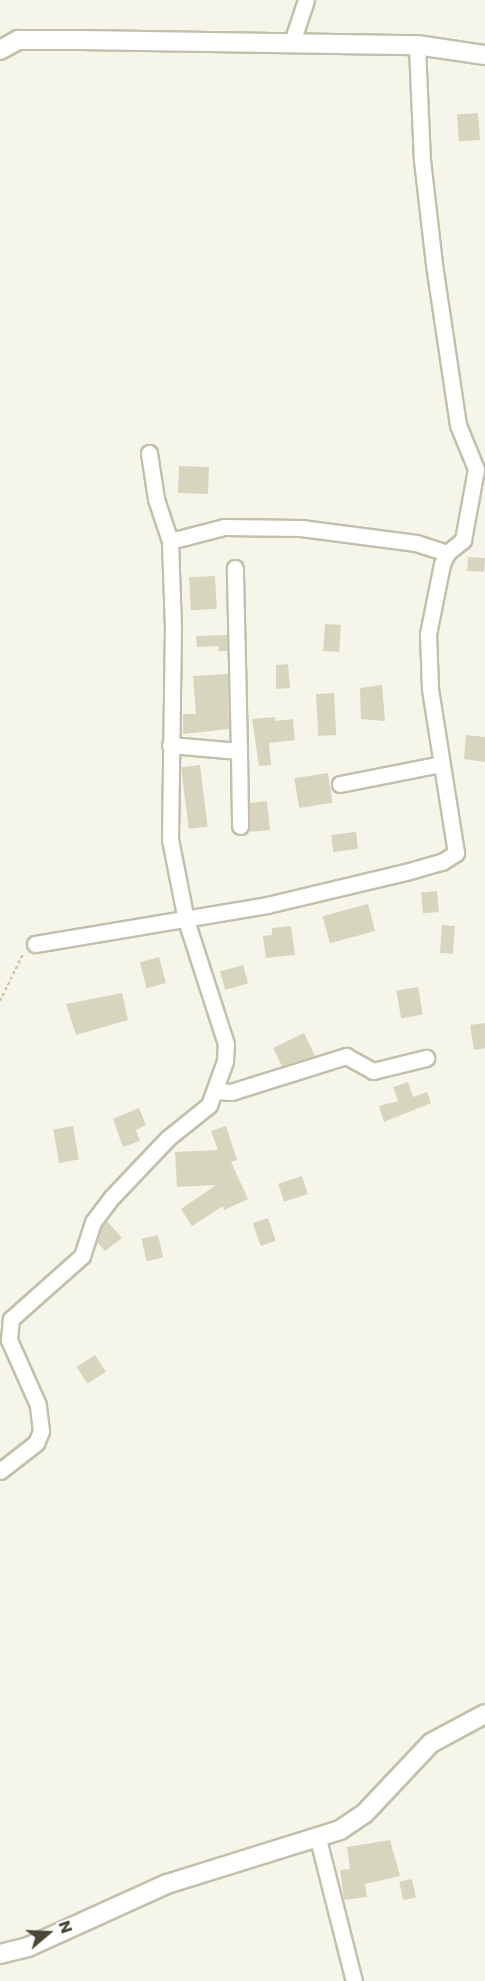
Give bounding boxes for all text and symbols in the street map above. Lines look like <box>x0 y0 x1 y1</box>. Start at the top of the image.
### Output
north arrow <box>18 1903 78 1963</box>
text: N <box>53 1918 78 1936</box>

